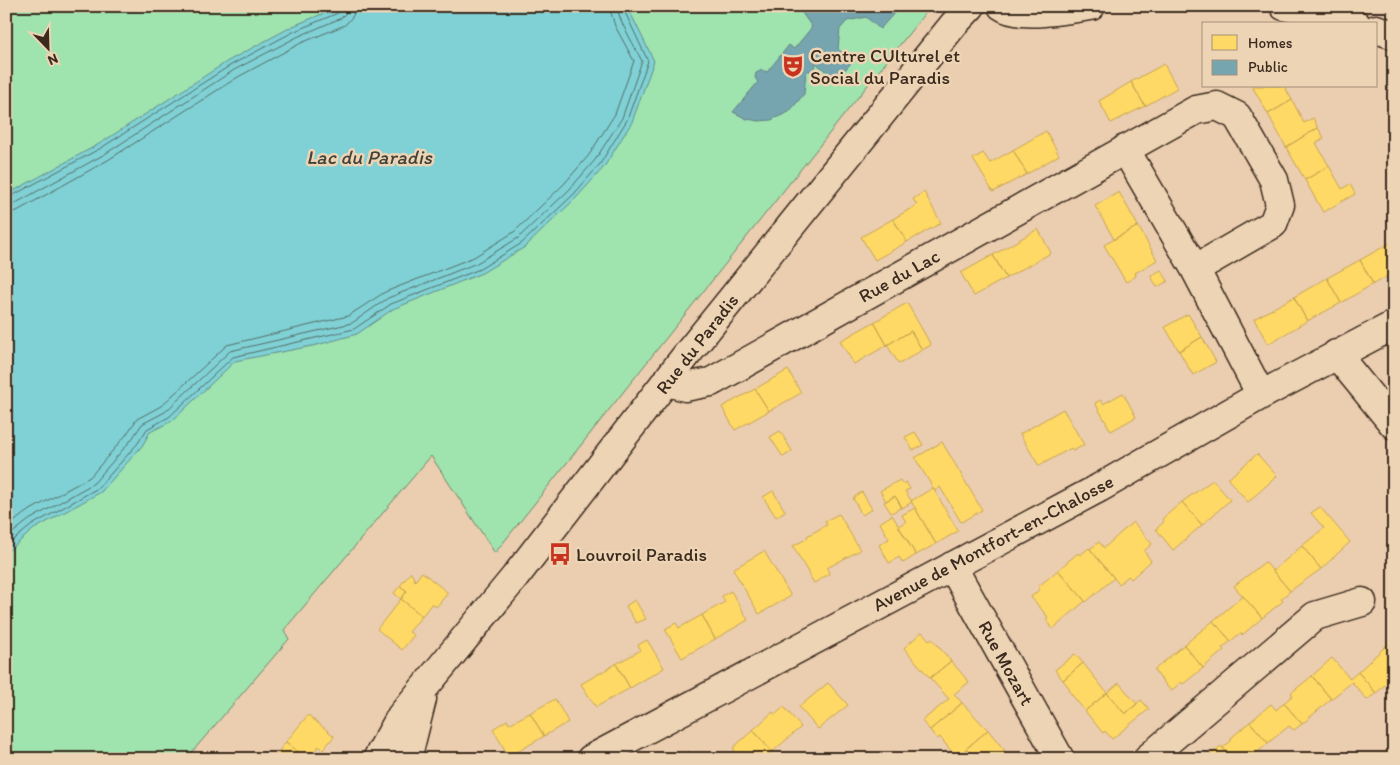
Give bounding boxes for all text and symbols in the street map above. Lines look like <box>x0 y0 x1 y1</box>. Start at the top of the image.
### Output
north arrow <box>22 22 72 72</box>
legend <box>1202 22 1378 88</box>
text: Homes <box>1248 34 1293 52</box>
place label: Centre CUlturel et Social du Paradis <box>810 44 960 89</box>
text: N <box>45 50 61 69</box>
theatre icon: Centre CUlturel et Social du Paradis <box>780 53 806 79</box>
text: Public <box>1248 58 1288 76</box>
water label: Lac du Paradis <box>306 145 433 169</box>
street label: Rue du Lac <box>855 244 944 308</box>
street label: Rue du Paradis <box>651 289 743 399</box>
street label: Avenue de Montfort-en-Chalosse <box>869 470 1117 616</box>
bus stop icon: Louvroil Paradis <box>547 541 573 567</box>
place label: Louvroil Paradis <box>576 543 707 566</box>
street label: Rue Mozart <box>973 617 1039 709</box>

